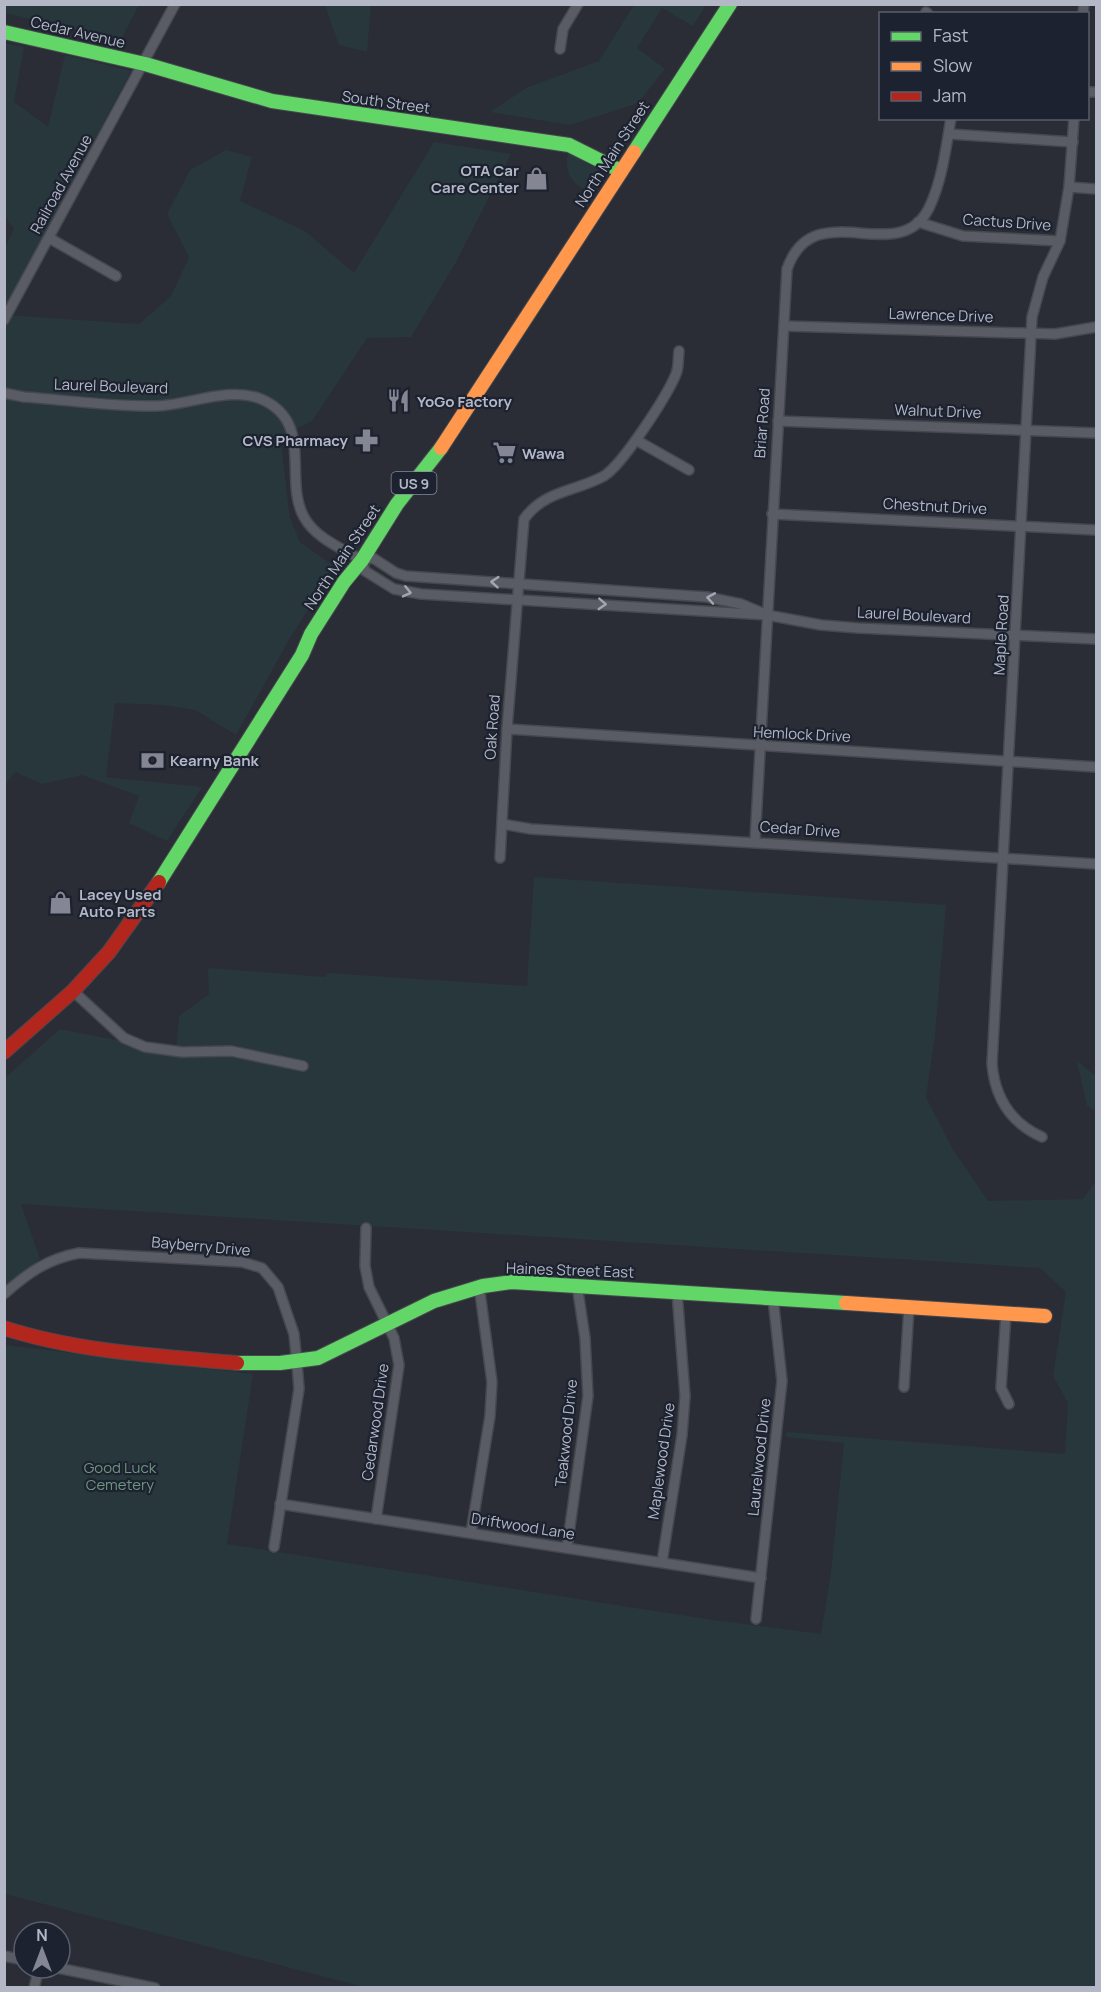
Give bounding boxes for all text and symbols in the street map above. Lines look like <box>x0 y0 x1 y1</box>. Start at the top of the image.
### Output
street label: Cedar Avenue <box>29 11 128 53</box>
legend <box>879 12 1089 120</box>
text: Fast <box>933 23 968 47</box>
text: Slow <box>933 53 973 77</box>
text: Jam <box>933 83 967 107</box>
street label: South Street <box>340 85 432 119</box>
street label: North Main Street <box>570 97 654 211</box>
street label: Railroad Avenue <box>25 130 97 237</box>
place label: OTA Car Care Center <box>431 160 519 198</box>
shop icon: OTA Car Care Center <box>524 166 550 192</box>
street label: Cactus Drive <box>962 208 1052 236</box>
street label: Lawrence Drive <box>888 303 994 327</box>
street label: Laurel Boulevard <box>54 374 168 398</box>
street label: Briar Road <box>749 387 775 459</box>
restaurant icon: YoGo Factory <box>386 388 412 414</box>
place label: YoGo Factory <box>417 391 512 412</box>
street label: Walnut Drive <box>894 399 982 423</box>
pharmacy icon: CVS Pharmacy <box>353 427 379 453</box>
place label: CVS Pharmacy <box>243 430 349 451</box>
supermarket icon: Wawa <box>491 440 517 466</box>
place label: Wawa <box>522 443 565 464</box>
road number: US 9 <box>392 472 436 494</box>
street label: Chestnut Drive <box>882 493 988 519</box>
street label: North Main Street <box>299 500 385 614</box>
one-way arrow <box>491 575 500 588</box>
one-way arrow <box>402 584 412 597</box>
one-way arrow <box>706 592 716 605</box>
street label: Maple Road <box>988 594 1014 676</box>
one-way arrow <box>597 597 606 610</box>
street label: Laurel Boulevard <box>857 602 971 628</box>
street label: Oak Road <box>479 694 505 760</box>
street label: Hemlock Drive <box>753 721 852 747</box>
bank icon: Kearny Bank <box>139 747 165 773</box>
place label: Kearny Bank <box>170 750 260 771</box>
street label: Cedar Drive <box>759 816 841 842</box>
place label: Lacey Used Auto Parts <box>79 884 162 922</box>
shop icon: Lacey Used Auto Parts <box>48 890 74 916</box>
street label: Bayberry Drive <box>151 1231 252 1261</box>
street label: Haines Street East <box>505 1257 635 1283</box>
street label: Cedarwood Drive <box>356 1362 394 1482</box>
street label: Teakwood Drive <box>550 1378 582 1488</box>
street label: Laurelwood Drive <box>742 1397 776 1517</box>
street label: Maplewood Drive <box>642 1401 680 1521</box>
park label: Good Luck Cemetery <box>84 1457 157 1495</box>
street label: Driftwood Lane <box>470 1507 577 1545</box>
north arrow <box>12 1920 72 1980</box>
text: N <box>36 1924 48 1946</box>

